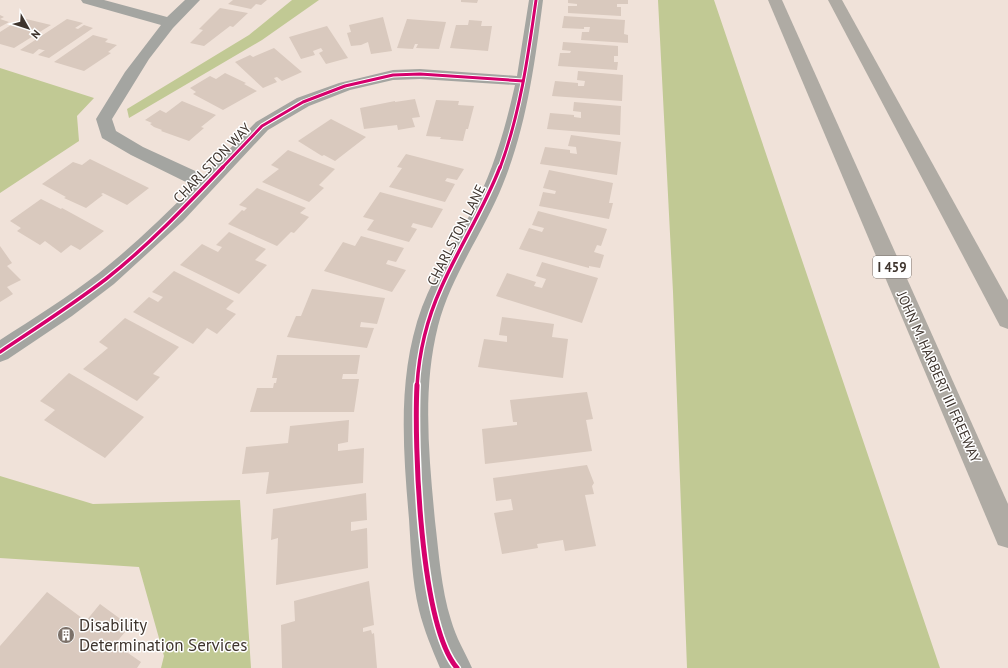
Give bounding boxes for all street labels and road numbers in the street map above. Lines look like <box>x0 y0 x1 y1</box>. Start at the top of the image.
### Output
street label: CHARLSTON WAY <box>169 119 255 207</box>
street label: CHARLSTON LANE <box>423 182 489 288</box>
road number: I 459 <box>873 256 911 278</box>
street label: JOHN M. HARBERT III FREEWAY <box>893 288 985 466</box>

